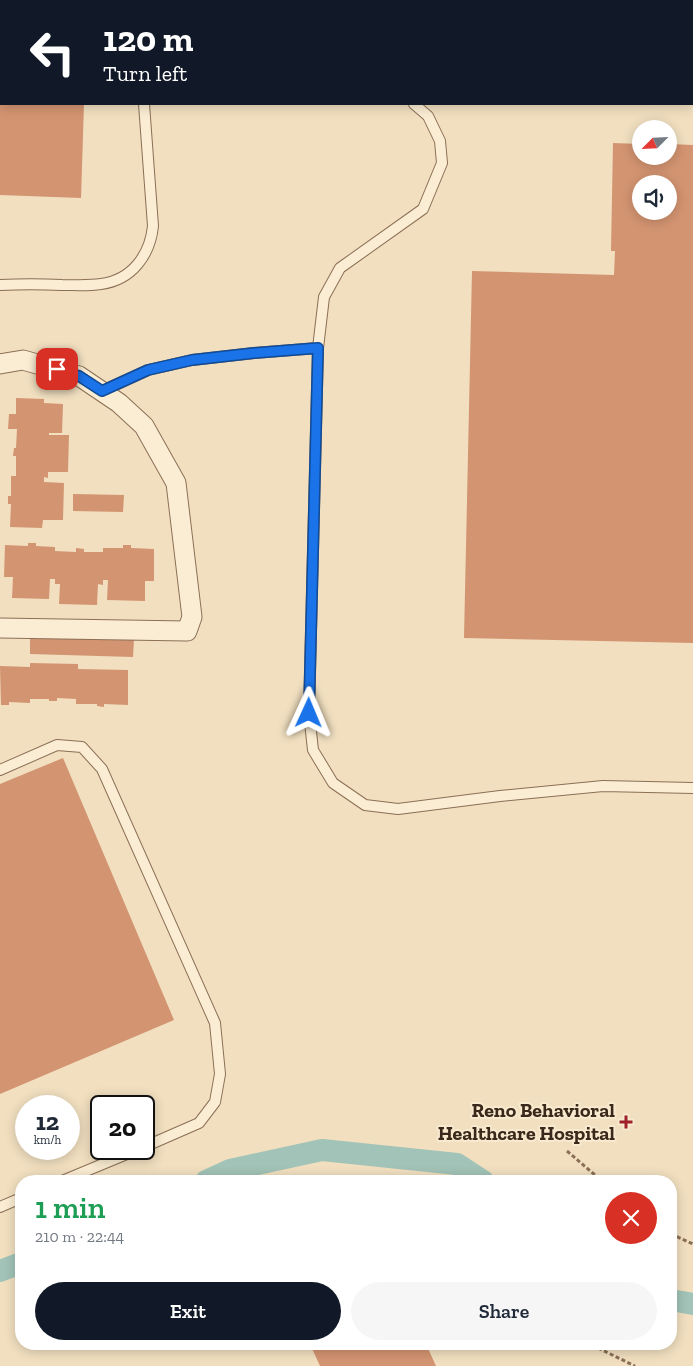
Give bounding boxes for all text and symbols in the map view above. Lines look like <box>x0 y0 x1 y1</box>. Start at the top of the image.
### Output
text: 120 m <box>103 18 193 60</box>
icon: left <box>20 20 85 85</box>
text: Turn left <box>103 60 187 87</box>
north arrow <box>632 120 678 165</box>
map controls <box>632 120 677 220</box>
button: sound <box>632 175 677 220</box>
pin <box>36 348 78 390</box>
icon: arrive <box>43 355 71 383</box>
position arrow <box>282 686 334 738</box>
speed limit sign: 20 <box>90 1095 155 1160</box>
place label: Reno Behavioral Healthcare Hospital <box>438 1098 615 1145</box>
text: 12 <box>36 1106 59 1136</box>
marker: Reno Behavioral Healthcare Hospital <box>619 1115 633 1129</box>
text: km/h <box>34 1133 61 1147</box>
text: 1 min <box>35 1190 105 1226</box>
button: close <box>605 1192 657 1244</box>
text: 210 m · 22:44 <box>35 1227 124 1246</box>
button: Exit <box>35 1282 341 1340</box>
button: Share <box>351 1282 657 1340</box>

